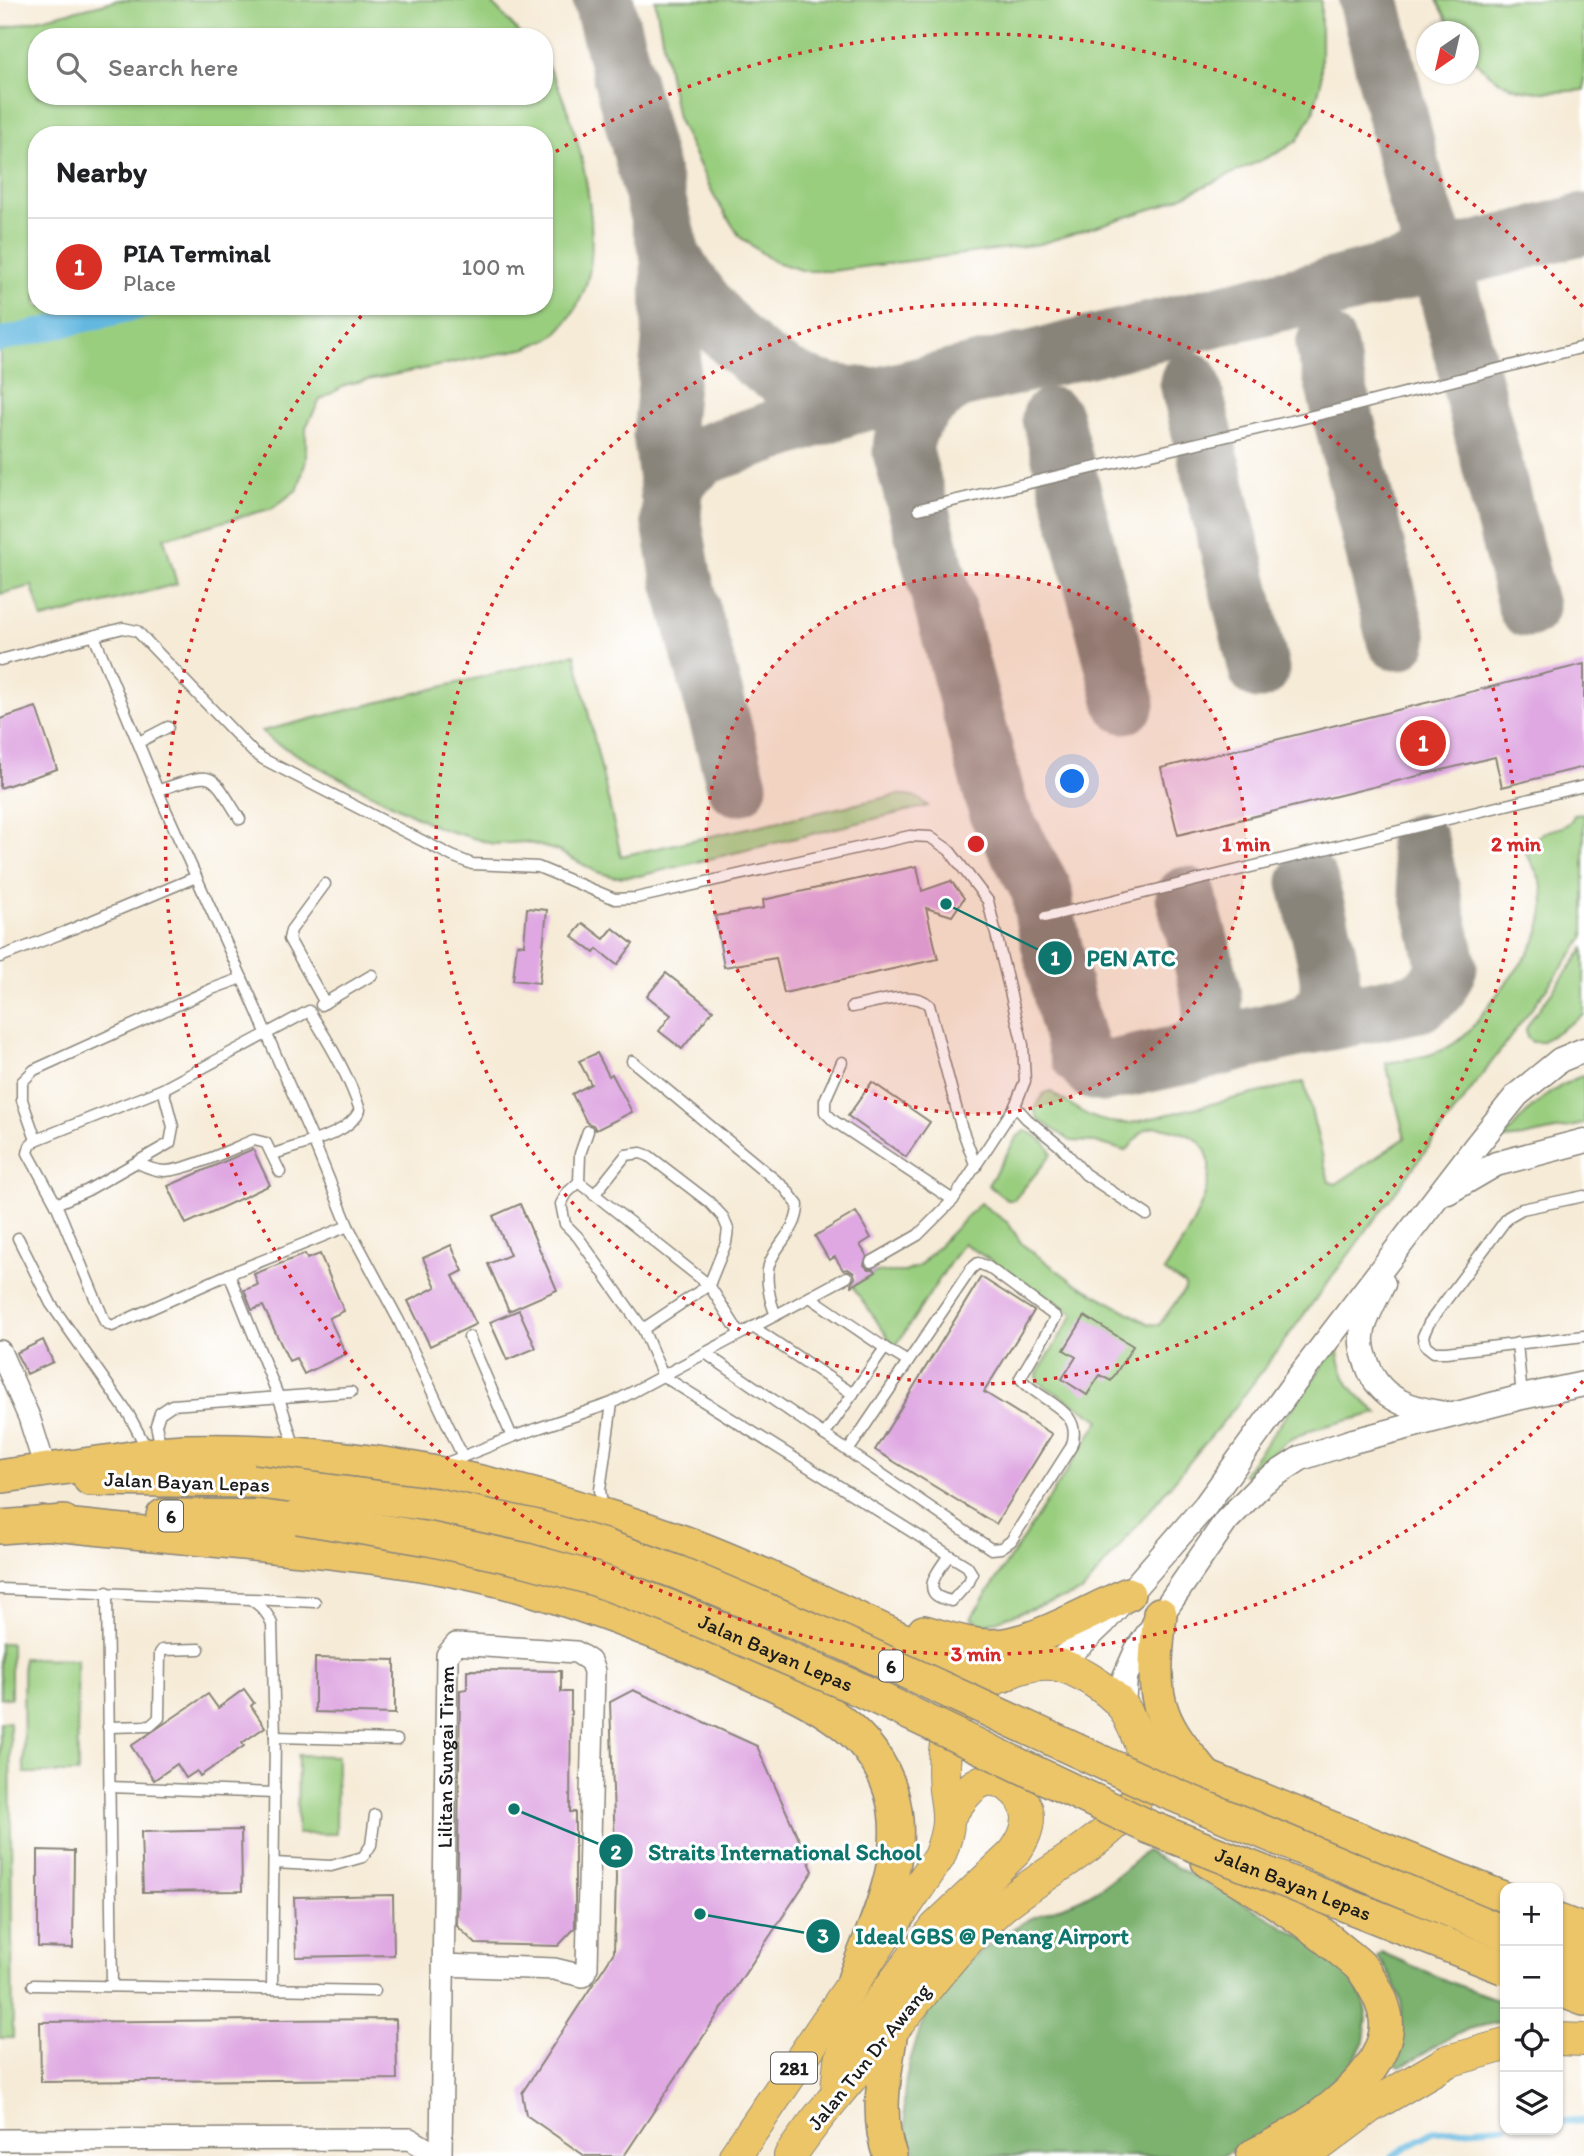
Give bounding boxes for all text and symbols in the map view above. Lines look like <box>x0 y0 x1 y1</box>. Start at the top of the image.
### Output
north arrow <box>1416 21 1479 84</box>
search box <box>28 28 553 105</box>
icon: search <box>52 48 90 86</box>
text: Search here <box>108 51 238 83</box>
text: Nearby <box>56 153 147 190</box>
text: PIA Terminal <box>123 237 271 269</box>
text: 1 <box>74 253 84 281</box>
text: 100 m <box>461 253 525 281</box>
text: Place <box>123 269 176 297</box>
pin: 1 <box>1400 717 1446 769</box>
your location <box>1055 764 1089 798</box>
text: 1 min <box>1222 831 1271 856</box>
text: 2 min <box>1491 831 1542 856</box>
centre of rings <box>964 832 988 856</box>
callout: PEN ATC <box>1038 936 1188 980</box>
text: PEN ATC <box>1087 944 1176 972</box>
text: 1 <box>1050 945 1060 970</box>
street label: Jalan Bayan Lepas <box>104 1466 270 1497</box>
road number: 6 <box>159 1500 183 1532</box>
street label: Jalan Bayan Lepas <box>695 1608 857 1697</box>
text: 3 min <box>951 1641 1002 1666</box>
road number: 6 <box>879 1650 903 1682</box>
street label: Lilitan Sungai Tiram <box>432 1665 459 1849</box>
callout: Straits International School <box>598 1829 936 1873</box>
text: Straits International School <box>648 1838 922 1866</box>
text: 2 <box>610 1839 622 1864</box>
street label: Jalan Bayan Lepas <box>1212 1841 1375 1926</box>
map controls <box>1500 1883 1563 2135</box>
button: + <box>1500 1883 1563 1946</box>
callout: Ideal GBS @ Penang Airport <box>806 1914 1142 1958</box>
text: Ideal GBS @ Penang Airport <box>855 1922 1129 1950</box>
text: 3 <box>817 1923 829 1948</box>
button: − <box>1500 1946 1563 2009</box>
street label: Jalan Tun Dr Awang <box>802 1978 936 2135</box>
button: locate <box>1500 2009 1563 2072</box>
road number: 281 <box>771 2052 817 2084</box>
button: layers <box>1500 2072 1563 2135</box>

